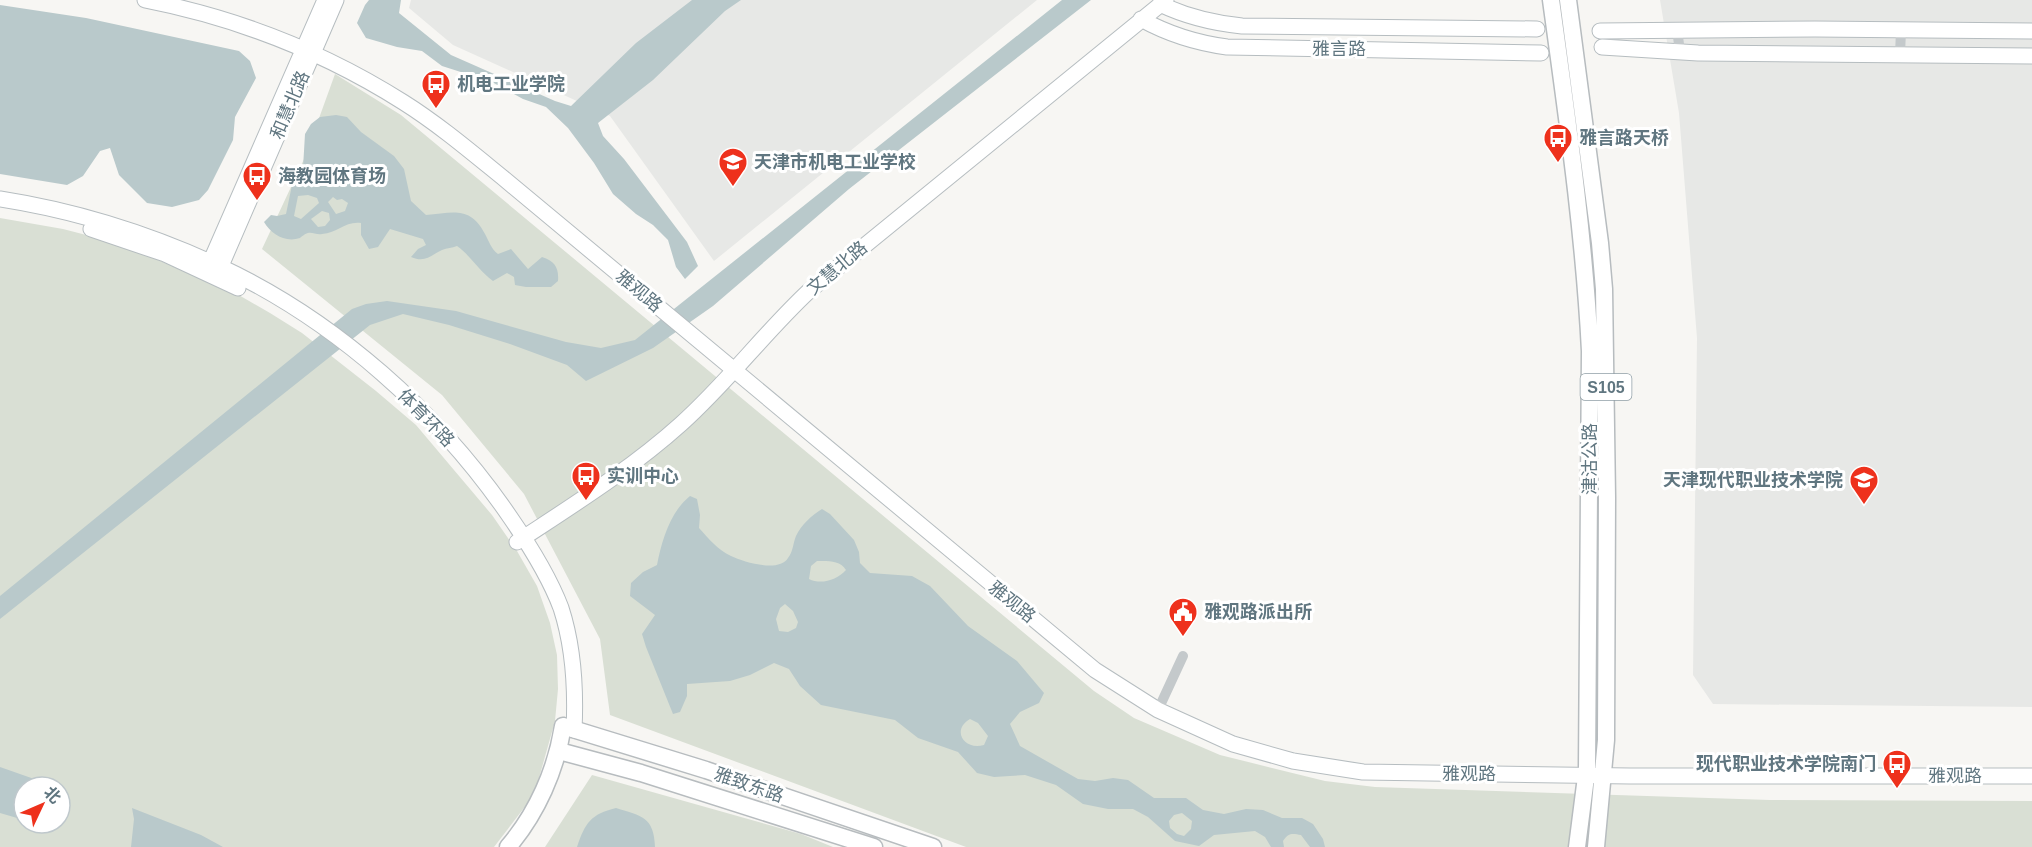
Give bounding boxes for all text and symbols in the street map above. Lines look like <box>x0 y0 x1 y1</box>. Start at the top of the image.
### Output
street label: 雅言路 <box>1312 39 1366 59</box>
street label: 和慧北路 <box>267 68 313 142</box>
bus stop icon: 机电工业学院 <box>420 68 452 110</box>
place label: 机电工业学院 <box>457 74 565 94</box>
bus stop icon: 雅言路天桥 <box>1542 122 1574 164</box>
place label: 雅言路天桥 <box>1579 128 1669 148</box>
school or university icon: 天津市机电工业学校 <box>717 146 749 188</box>
place label: 天津市机电工业学校 <box>754 152 916 172</box>
bus stop icon: 海教园体育场 <box>241 160 273 202</box>
place label: 海教园体育场 <box>278 166 386 186</box>
street label: 文慧北路 <box>803 237 871 299</box>
street label: 雅观路 <box>612 266 666 316</box>
road number: S105 <box>1580 374 1632 400</box>
street label: 体育环路 <box>394 385 458 451</box>
street label: 津沽公路 <box>1580 423 1600 495</box>
bus stop icon: 实训中心 <box>570 460 602 502</box>
school or university icon: 天津现代职业技术学院 <box>1848 464 1880 506</box>
place label: 实训中心 <box>607 466 679 486</box>
place label: 天津现代职业技术学院 <box>1663 470 1843 490</box>
street label: 雅观路 <box>985 577 1039 627</box>
public building icon: 雅观路派出所 <box>1167 596 1199 638</box>
place label: 雅观路派出所 <box>1204 602 1312 622</box>
bus stop icon: 现代职业技术学院南门 <box>1881 748 1913 790</box>
place label: 现代职业技术学院南门 <box>1696 754 1876 774</box>
street label: 雅致东路 <box>712 764 786 806</box>
street label: 雅观路 <box>1442 764 1496 784</box>
street label: 雅观路 <box>1928 766 1982 786</box>
north arrow <box>12 775 72 835</box>
text: 北 <box>41 783 64 807</box>

